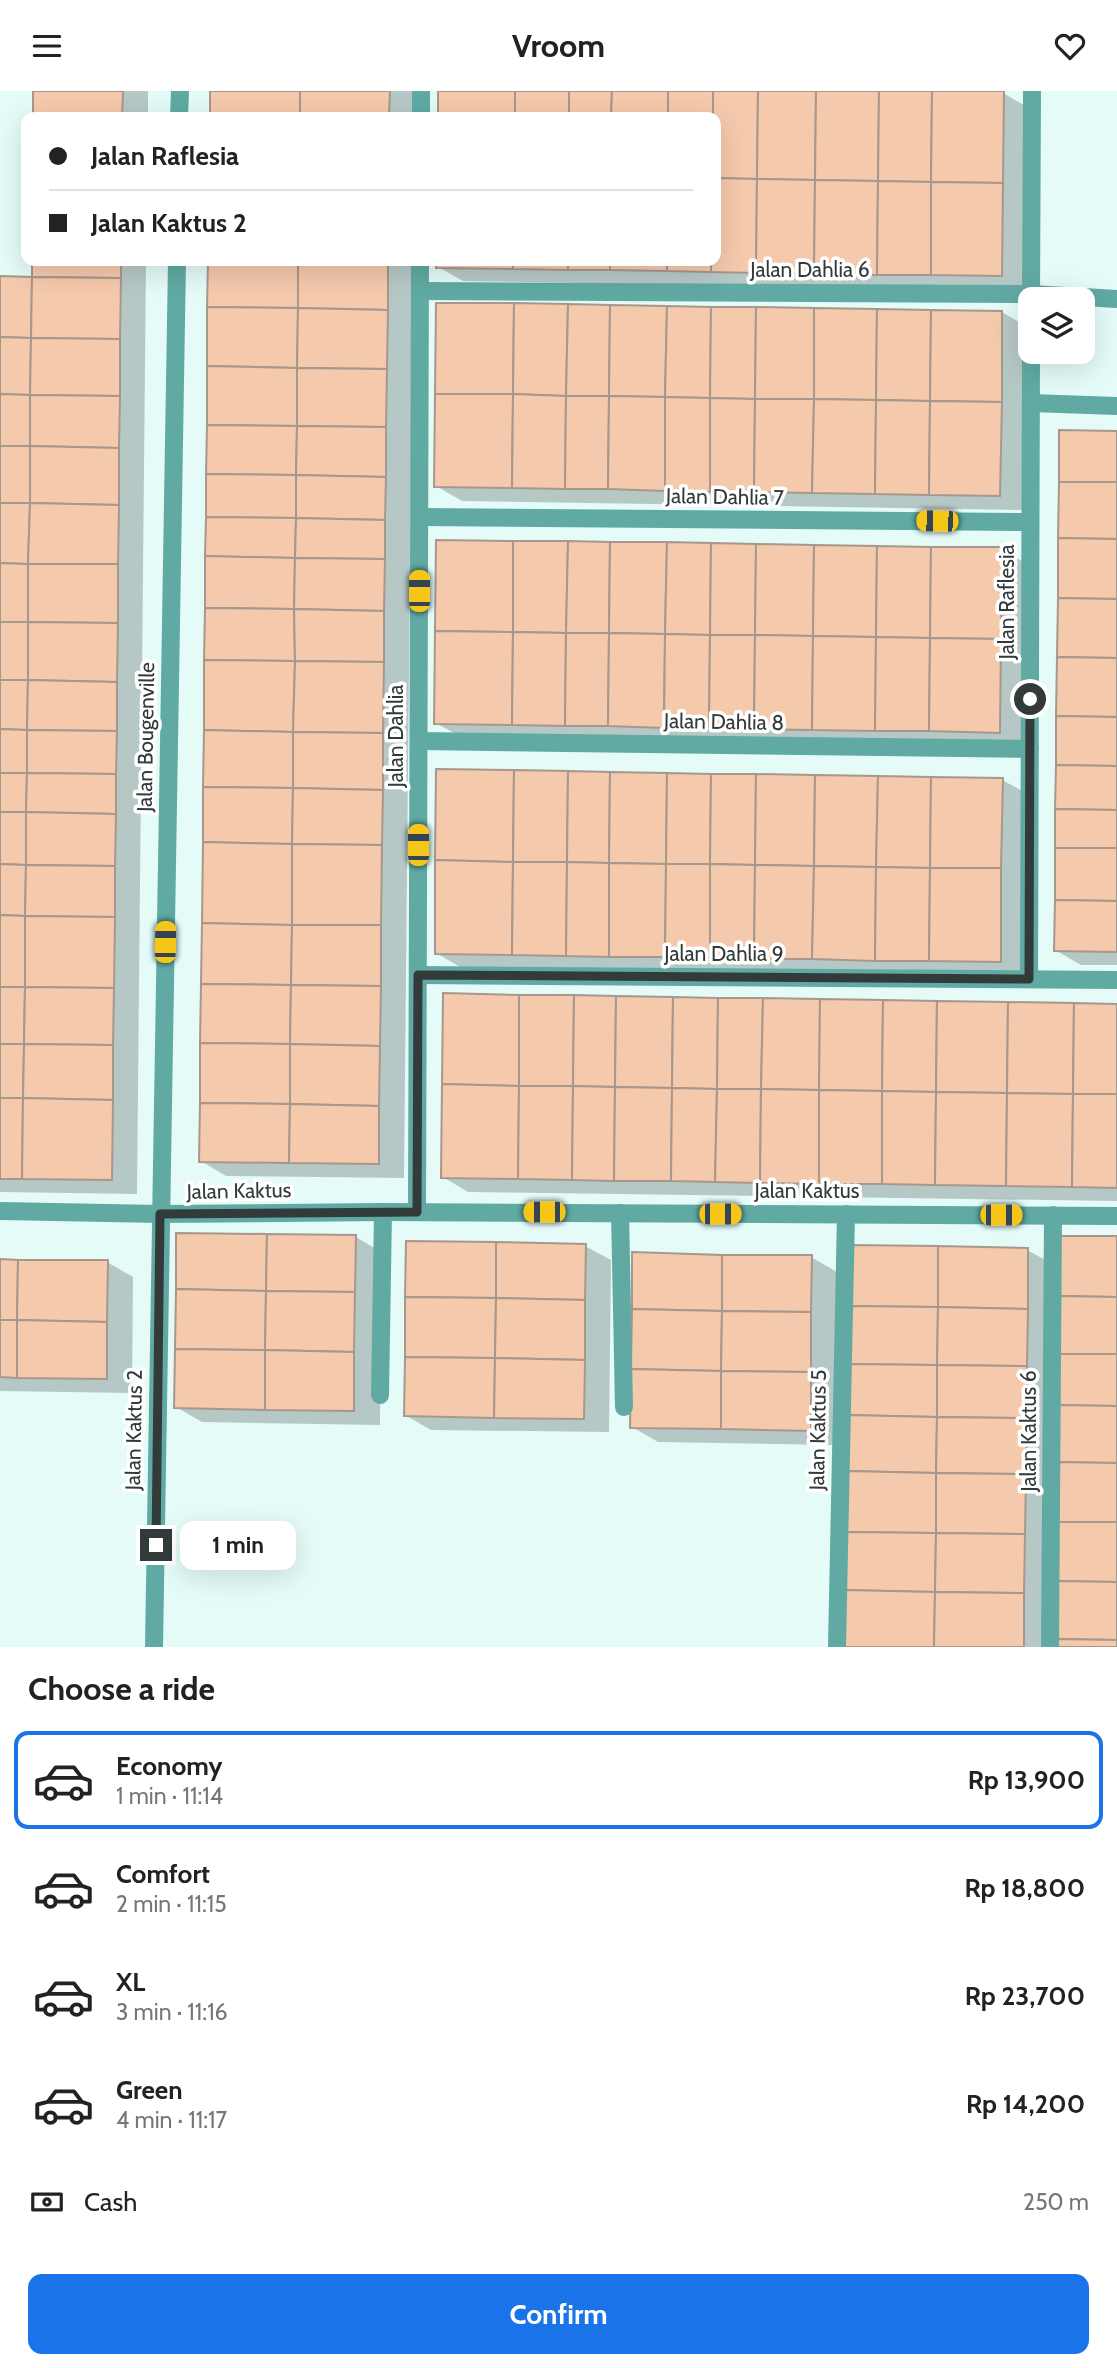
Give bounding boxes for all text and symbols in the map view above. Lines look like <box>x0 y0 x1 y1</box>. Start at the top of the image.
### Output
text: Vroom <box>512 26 605 65</box>
icon: menu <box>28 27 66 65</box>
icon: heart <box>1051 27 1089 65</box>
text: Jalan Raflesia <box>91 140 239 172</box>
text: Jalan Kaktus 2 <box>91 207 247 239</box>
street label: Jalan Dahlia 6 <box>749 257 870 282</box>
map controls <box>1018 287 1095 364</box>
button: layers <box>1018 287 1095 364</box>
street label: Jalan Dahlia 7 <box>665 483 785 510</box>
car <box>916 510 959 532</box>
street label: Jalan Raflesia <box>994 544 1019 661</box>
car <box>409 570 430 612</box>
street label: Jalan Bougenville <box>132 662 159 813</box>
route start <box>1014 683 1046 715</box>
street label: Jalan Dahlia <box>383 685 408 788</box>
street label: Jalan Dahlia 8 <box>663 708 784 735</box>
car <box>408 824 429 866</box>
car <box>155 921 176 963</box>
street label: Jalan Dahlia 9 <box>663 941 784 966</box>
street label: Jalan Kaktus <box>185 1177 292 1204</box>
street label: Jalan Kaktus <box>754 1178 860 1203</box>
car <box>524 1202 566 1223</box>
car <box>700 1204 742 1225</box>
car <box>981 1205 1023 1226</box>
street label: Jalan Kaktus 2 <box>120 1369 147 1492</box>
street label: Jalan Kaktus 5 <box>804 1369 831 1492</box>
street label: Jalan Kaktus 6 <box>1016 1370 1041 1493</box>
callout: 1 min <box>180 1521 296 1569</box>
route end <box>140 1529 172 1561</box>
text: 1 min <box>212 1531 264 1559</box>
text: Choose a ride <box>28 1669 215 1708</box>
icon: car <box>32 1749 95 1812</box>
text: Economy <box>116 1750 222 1782</box>
text: Rp 13,900 <box>968 1764 1085 1796</box>
text: 1 min · 11:14 <box>116 1782 223 1810</box>
icon: car <box>32 1857 95 1920</box>
text: Comfort <box>116 1858 210 1890</box>
text: Rp 18,800 <box>964 1872 1085 1904</box>
text: 2 min · 11:15 <box>116 1890 227 1918</box>
icon: car <box>32 1965 95 2028</box>
text: XL <box>116 1966 145 1998</box>
text: Rp 23,700 <box>965 1980 1085 2012</box>
text: 3 min · 11:16 <box>116 1998 228 2026</box>
icon: car <box>32 2073 95 2136</box>
text: Green <box>116 2074 183 2106</box>
text: Rp 14,200 <box>966 2088 1085 2120</box>
text: 4 min · 11:17 <box>116 2106 227 2134</box>
icon: cash <box>28 2183 66 2221</box>
text: Cash <box>84 2186 137 2218</box>
text: 250 m <box>1023 2188 1089 2216</box>
button: Confirm <box>28 2274 1089 2354</box>

